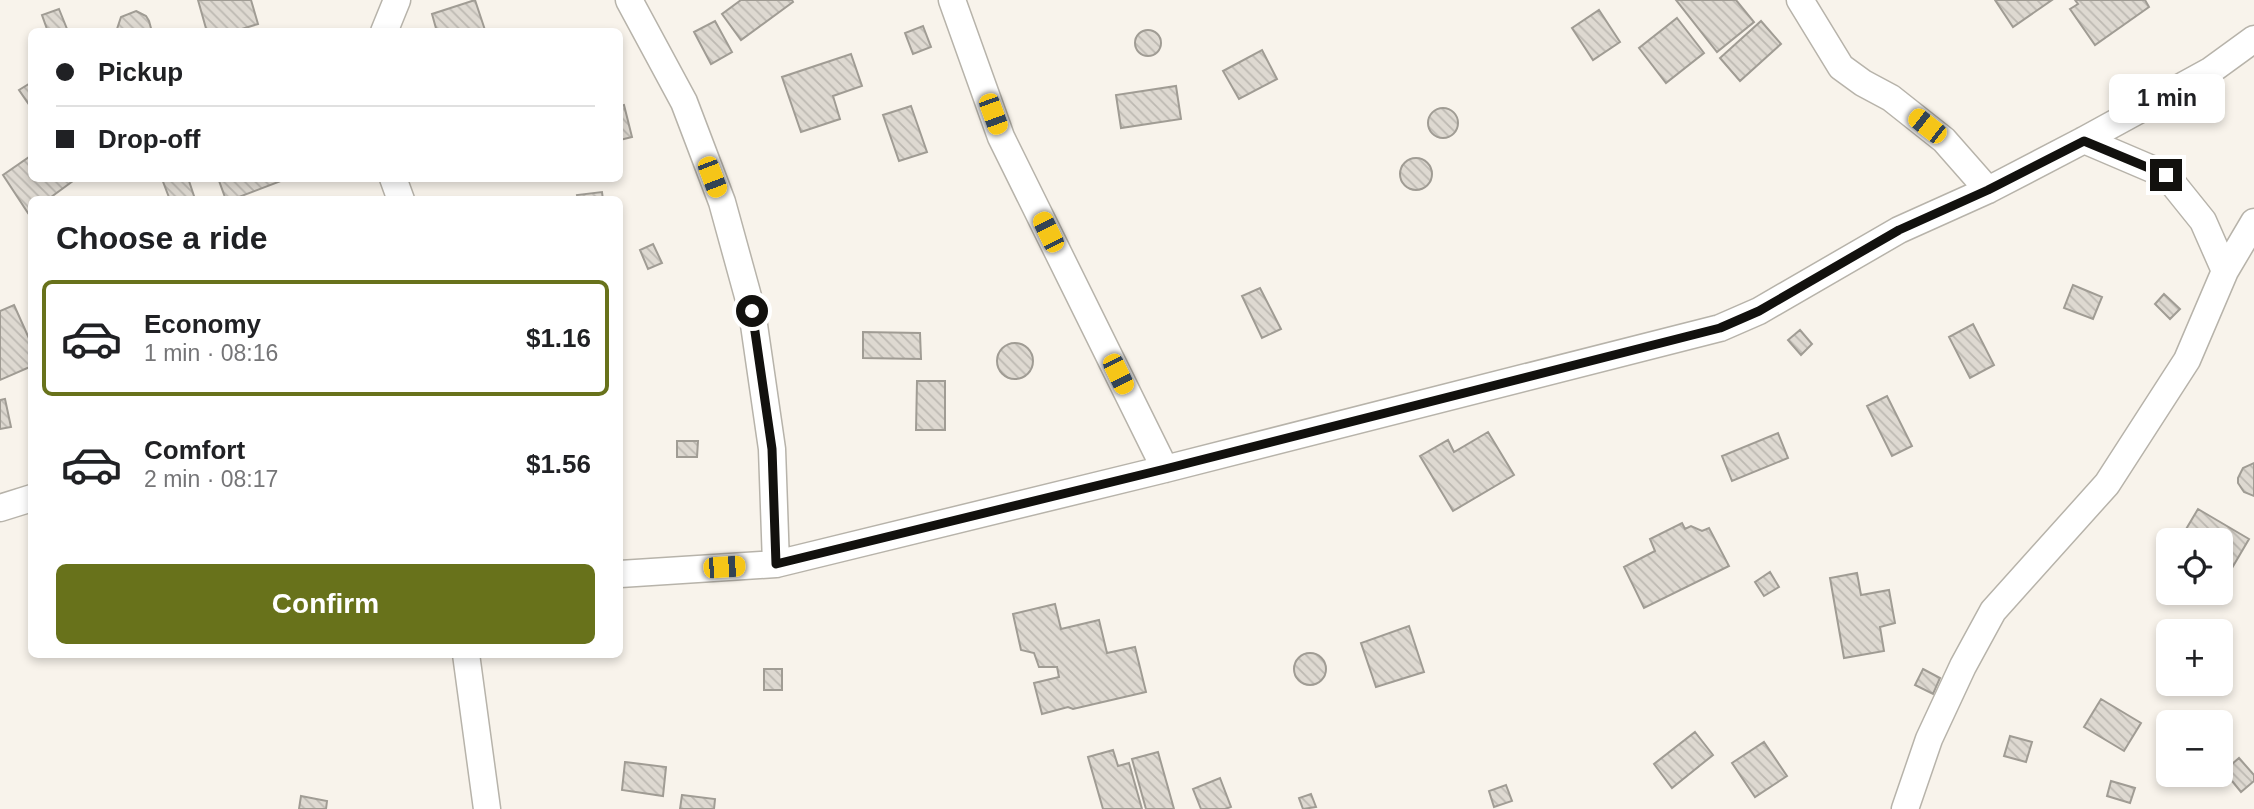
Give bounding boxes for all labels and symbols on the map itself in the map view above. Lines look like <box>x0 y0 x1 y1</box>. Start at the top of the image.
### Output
callout: 1 min <box>2108 74 2224 122</box>
car <box>976 91 1011 137</box>
car <box>1904 105 1951 147</box>
car <box>695 154 730 200</box>
route end <box>2150 159 2182 191</box>
car <box>1030 209 1067 255</box>
route start <box>736 295 768 327</box>
car <box>1100 351 1137 397</box>
car <box>703 555 746 579</box>

